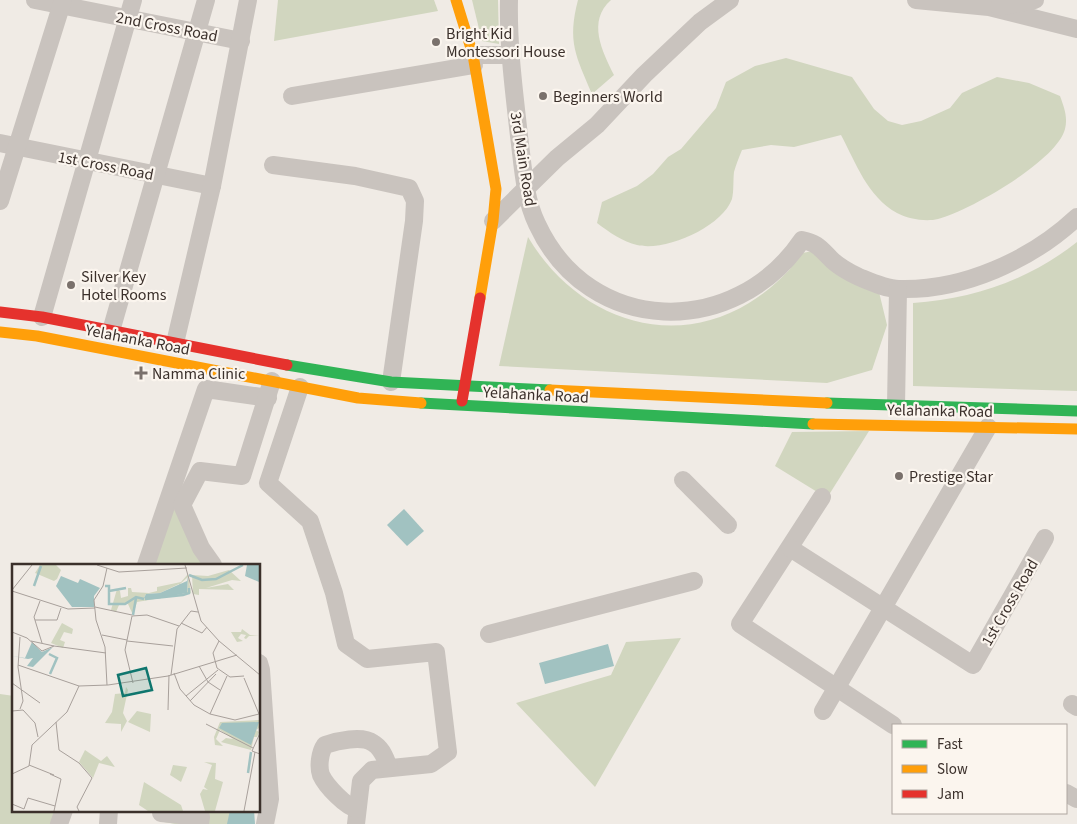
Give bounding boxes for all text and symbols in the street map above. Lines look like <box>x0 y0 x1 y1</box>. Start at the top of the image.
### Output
street label: 2nd Cross Road <box>114 6 219 48</box>
place label: Bright Kid Montessori House <box>446 23 565 63</box>
marker: Bright Kid Montessori House <box>430 36 442 48</box>
place label: Beginners World <box>553 86 663 108</box>
marker: Beginners World <box>537 90 549 102</box>
street label: 3rd Main Road <box>505 110 541 208</box>
street label: 1st Cross Road <box>56 146 156 186</box>
place label: Silver Key Hotel Rooms <box>81 266 167 306</box>
marker: Silver Key Hotel Rooms <box>65 279 77 291</box>
street label: Yelahanka Road <box>83 319 192 361</box>
place label: Namma Clinic <box>152 363 245 385</box>
marker: Namma Clinic <box>134 366 148 380</box>
street label: Yelahanka Road <box>481 381 589 409</box>
street label: Yelahanka Road <box>886 399 993 423</box>
place label: Prestige Star <box>909 466 993 488</box>
marker: Prestige Star <box>893 470 905 482</box>
street label: 1st Cross Road <box>976 555 1044 650</box>
inset map <box>12 564 260 812</box>
legend <box>892 724 1067 814</box>
text: Fast <box>937 734 963 755</box>
text: Slow <box>937 759 968 780</box>
text: Jam <box>937 784 964 805</box>

